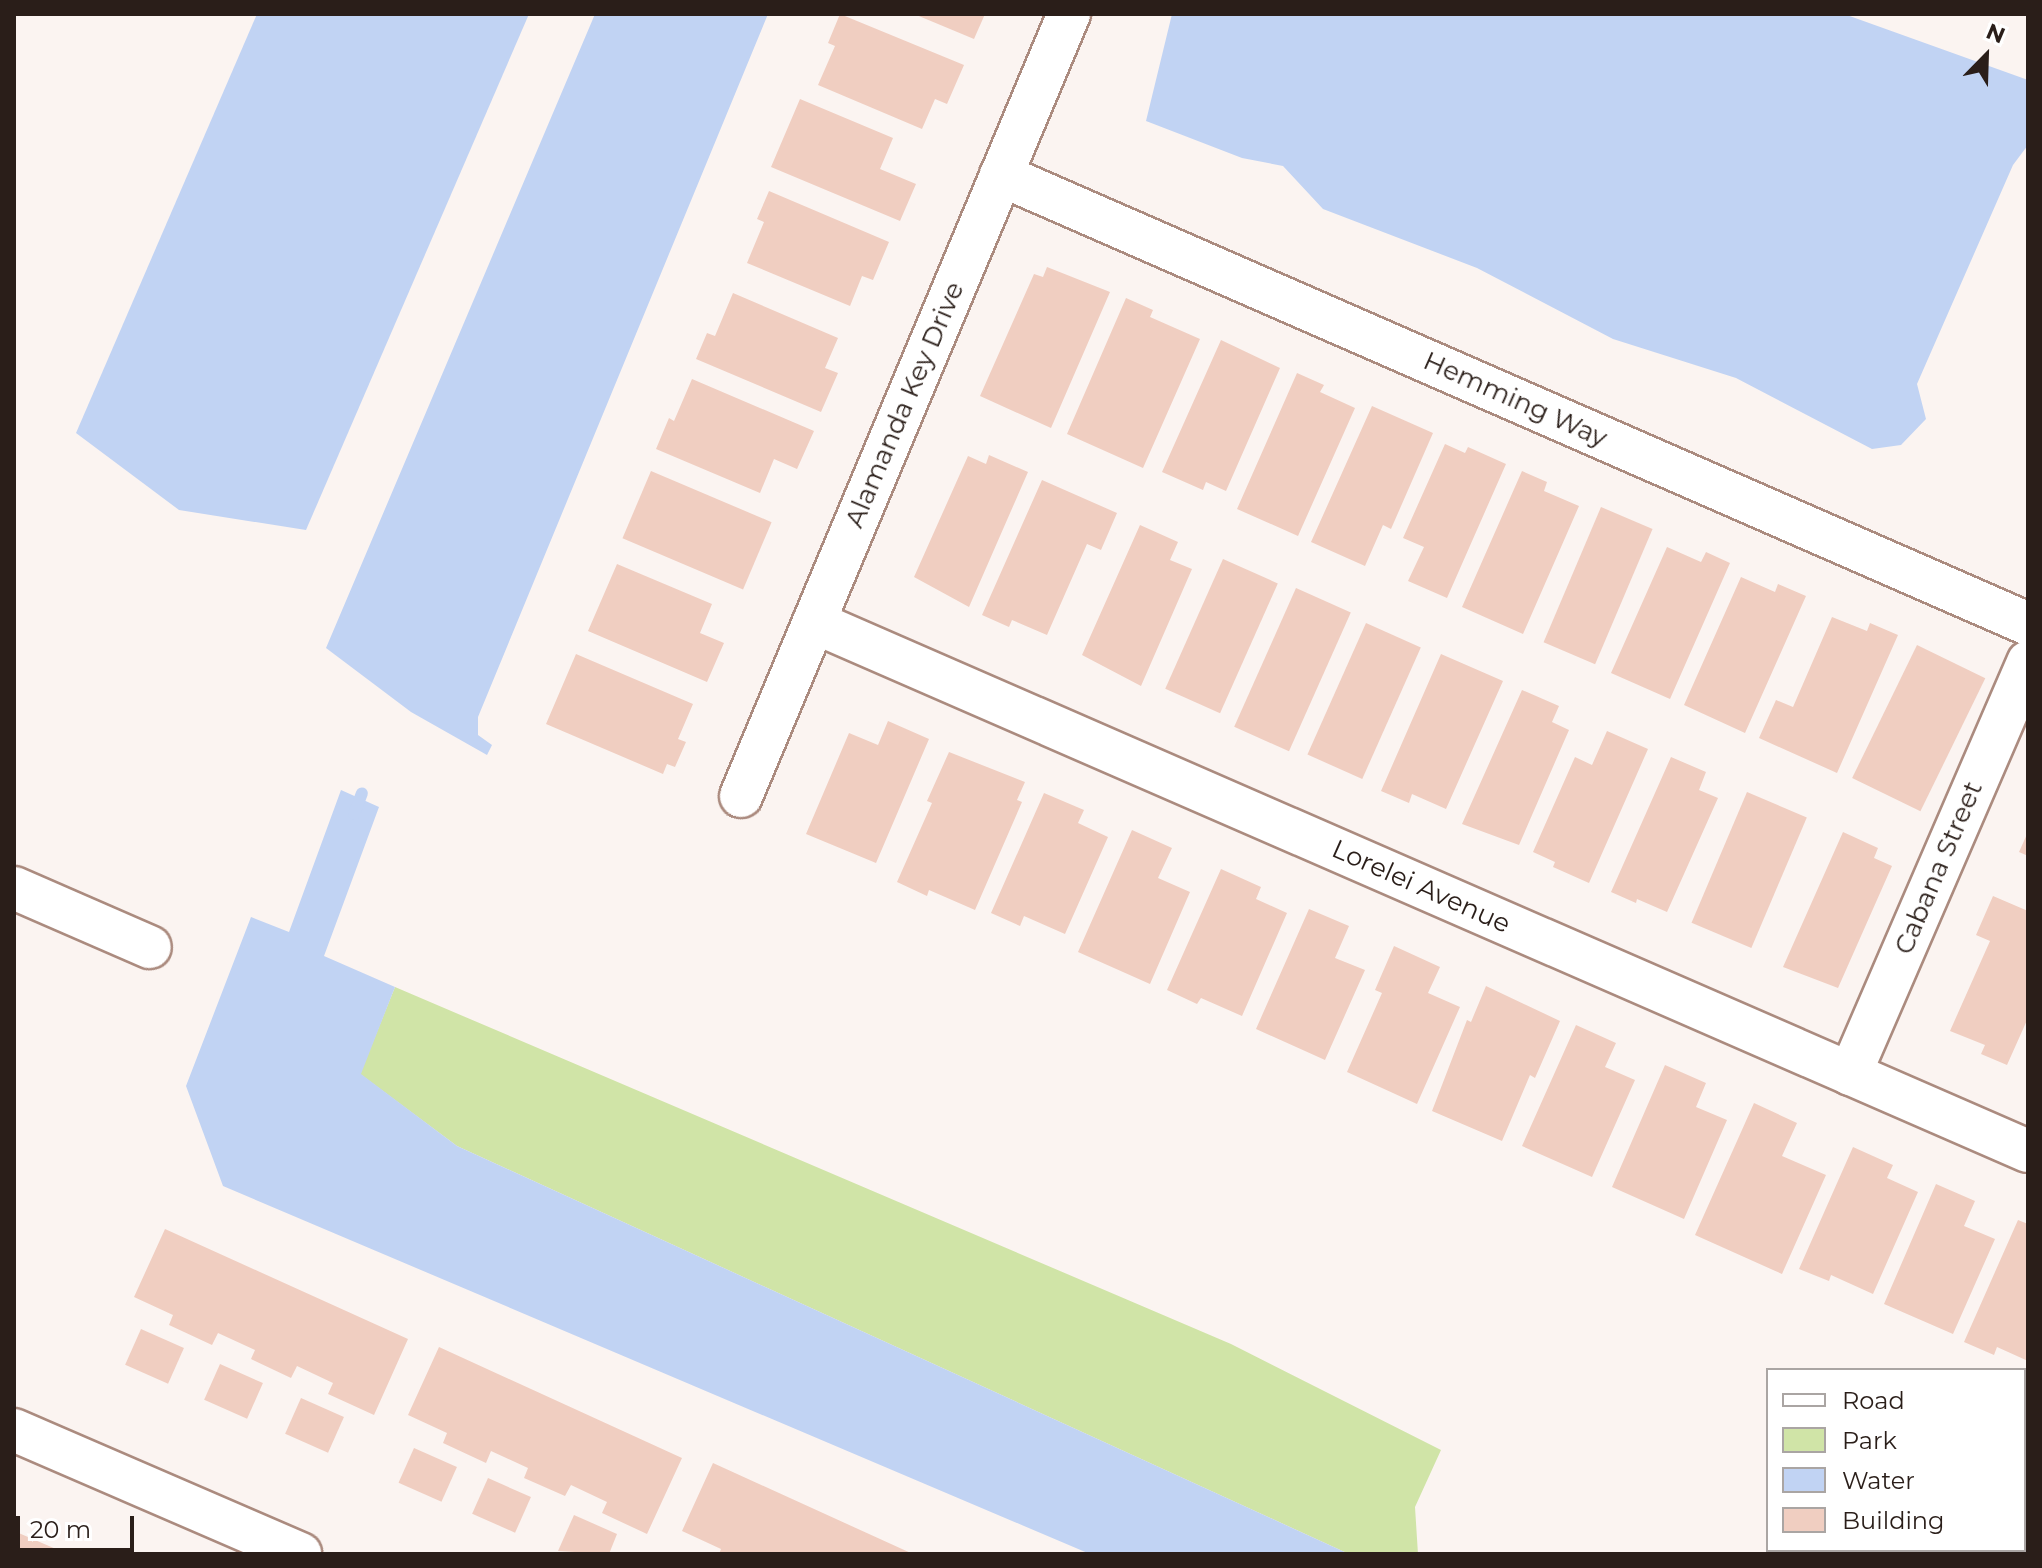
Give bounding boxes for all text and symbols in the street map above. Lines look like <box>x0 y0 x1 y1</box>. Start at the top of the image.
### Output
north arrow <box>1946 16 2026 96</box>
text: N <box>1982 18 2009 49</box>
street label: Alamanda Key Drive <box>839 278 971 532</box>
street label: Hemming Way <box>1418 346 1612 454</box>
street label: Cabana Street <box>1889 777 1989 959</box>
street label: Lorelei Avenue <box>1327 834 1515 940</box>
legend <box>1766 1368 2026 1552</box>
text: Road <box>1842 1386 1905 1415</box>
text: Park <box>1842 1426 1897 1455</box>
text: Water <box>1842 1466 1915 1495</box>
scale bar <box>20 1500 138 1550</box>
text: Building <box>1842 1506 1945 1535</box>
text: 20 m <box>30 1515 91 1544</box>

